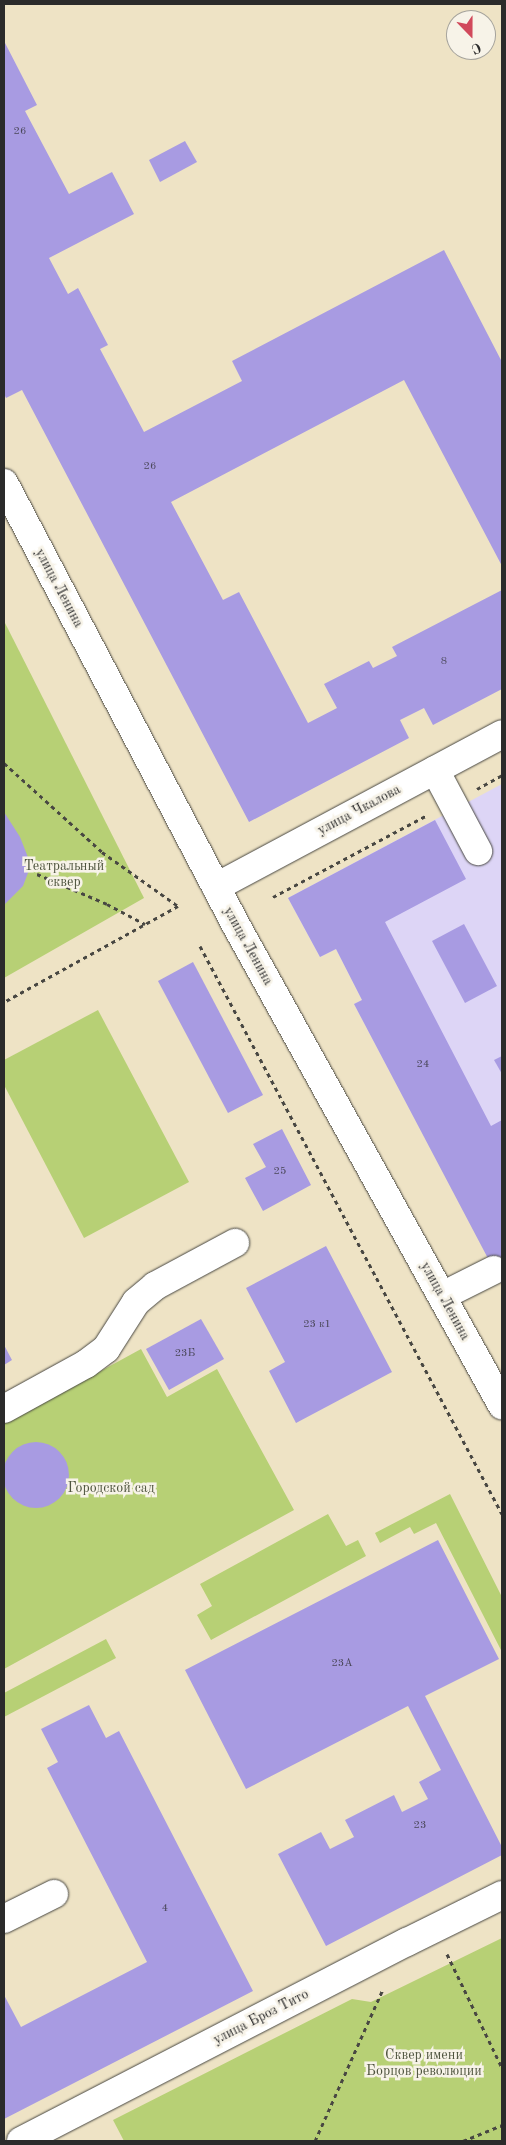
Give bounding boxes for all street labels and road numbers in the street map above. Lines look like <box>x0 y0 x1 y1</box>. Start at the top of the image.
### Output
street label: улица Ленина <box>31 546 87 630</box>
street label: улица Чкалова <box>315 781 403 839</box>
street label: улица Ленина <box>220 904 276 988</box>
street label: улица Ленина <box>417 1259 473 1343</box>
street label: улица Броз Тито <box>210 1986 312 2048</box>

